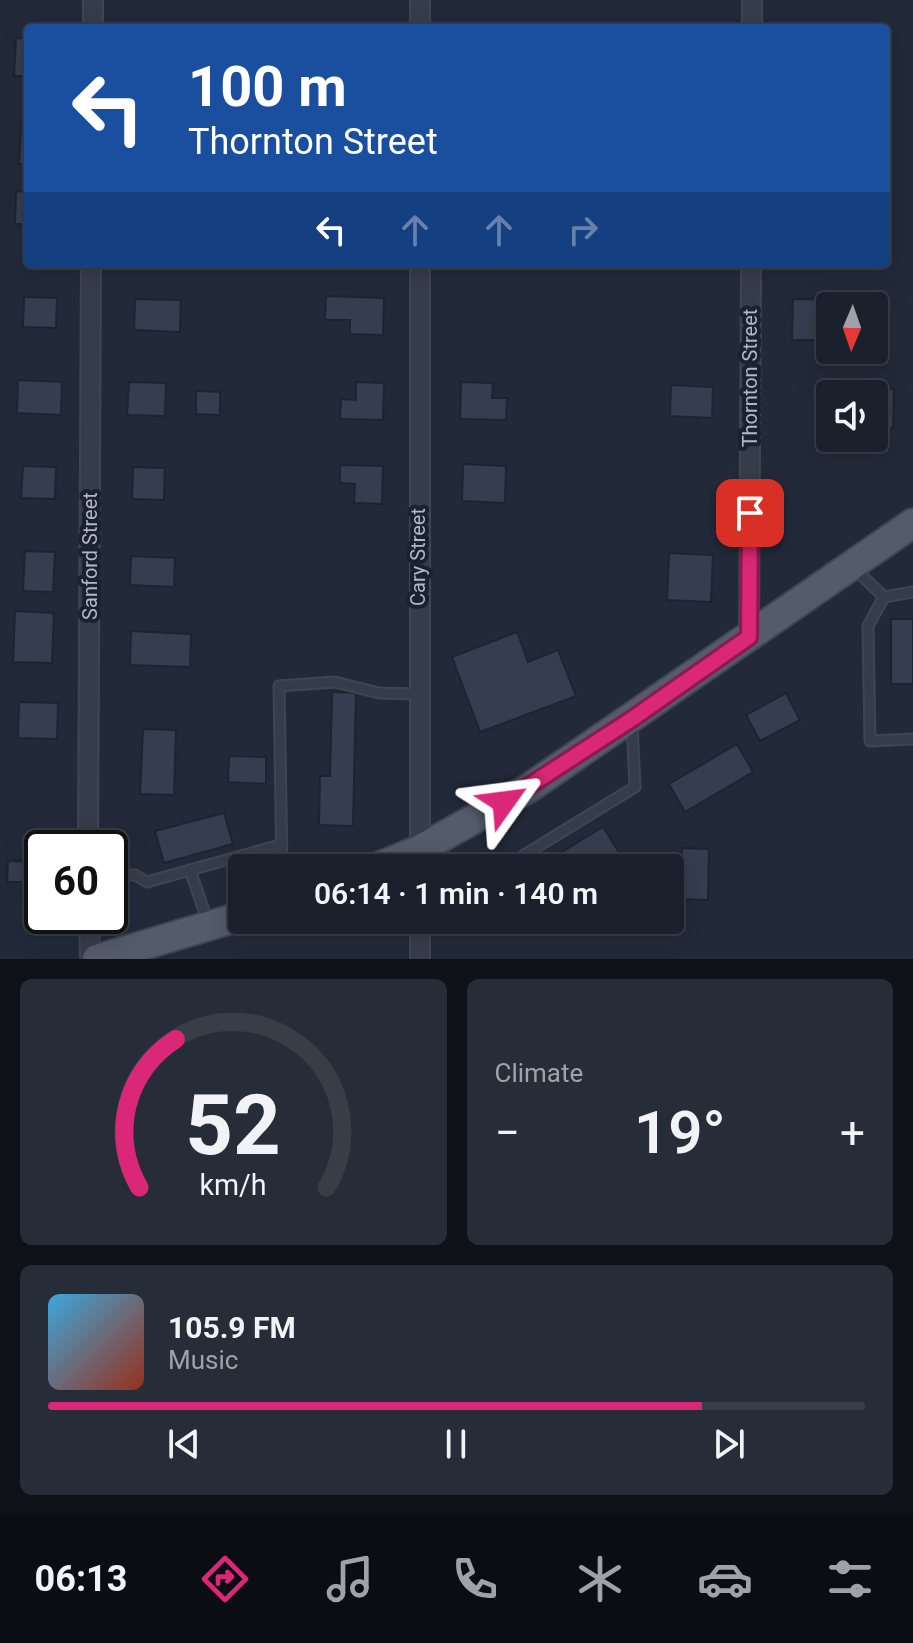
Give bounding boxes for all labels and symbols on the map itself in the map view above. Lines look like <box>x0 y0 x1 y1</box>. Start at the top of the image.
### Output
north arrow <box>816 292 888 364</box>
street label: Thornton Street <box>738 309 762 447</box>
pin <box>716 479 784 547</box>
street label: Sanford Street <box>78 492 102 620</box>
street label: Cary Street <box>406 508 430 606</box>
position arrow <box>462 760 546 844</box>
speed limit sign: 60 <box>24 830 128 934</box>

